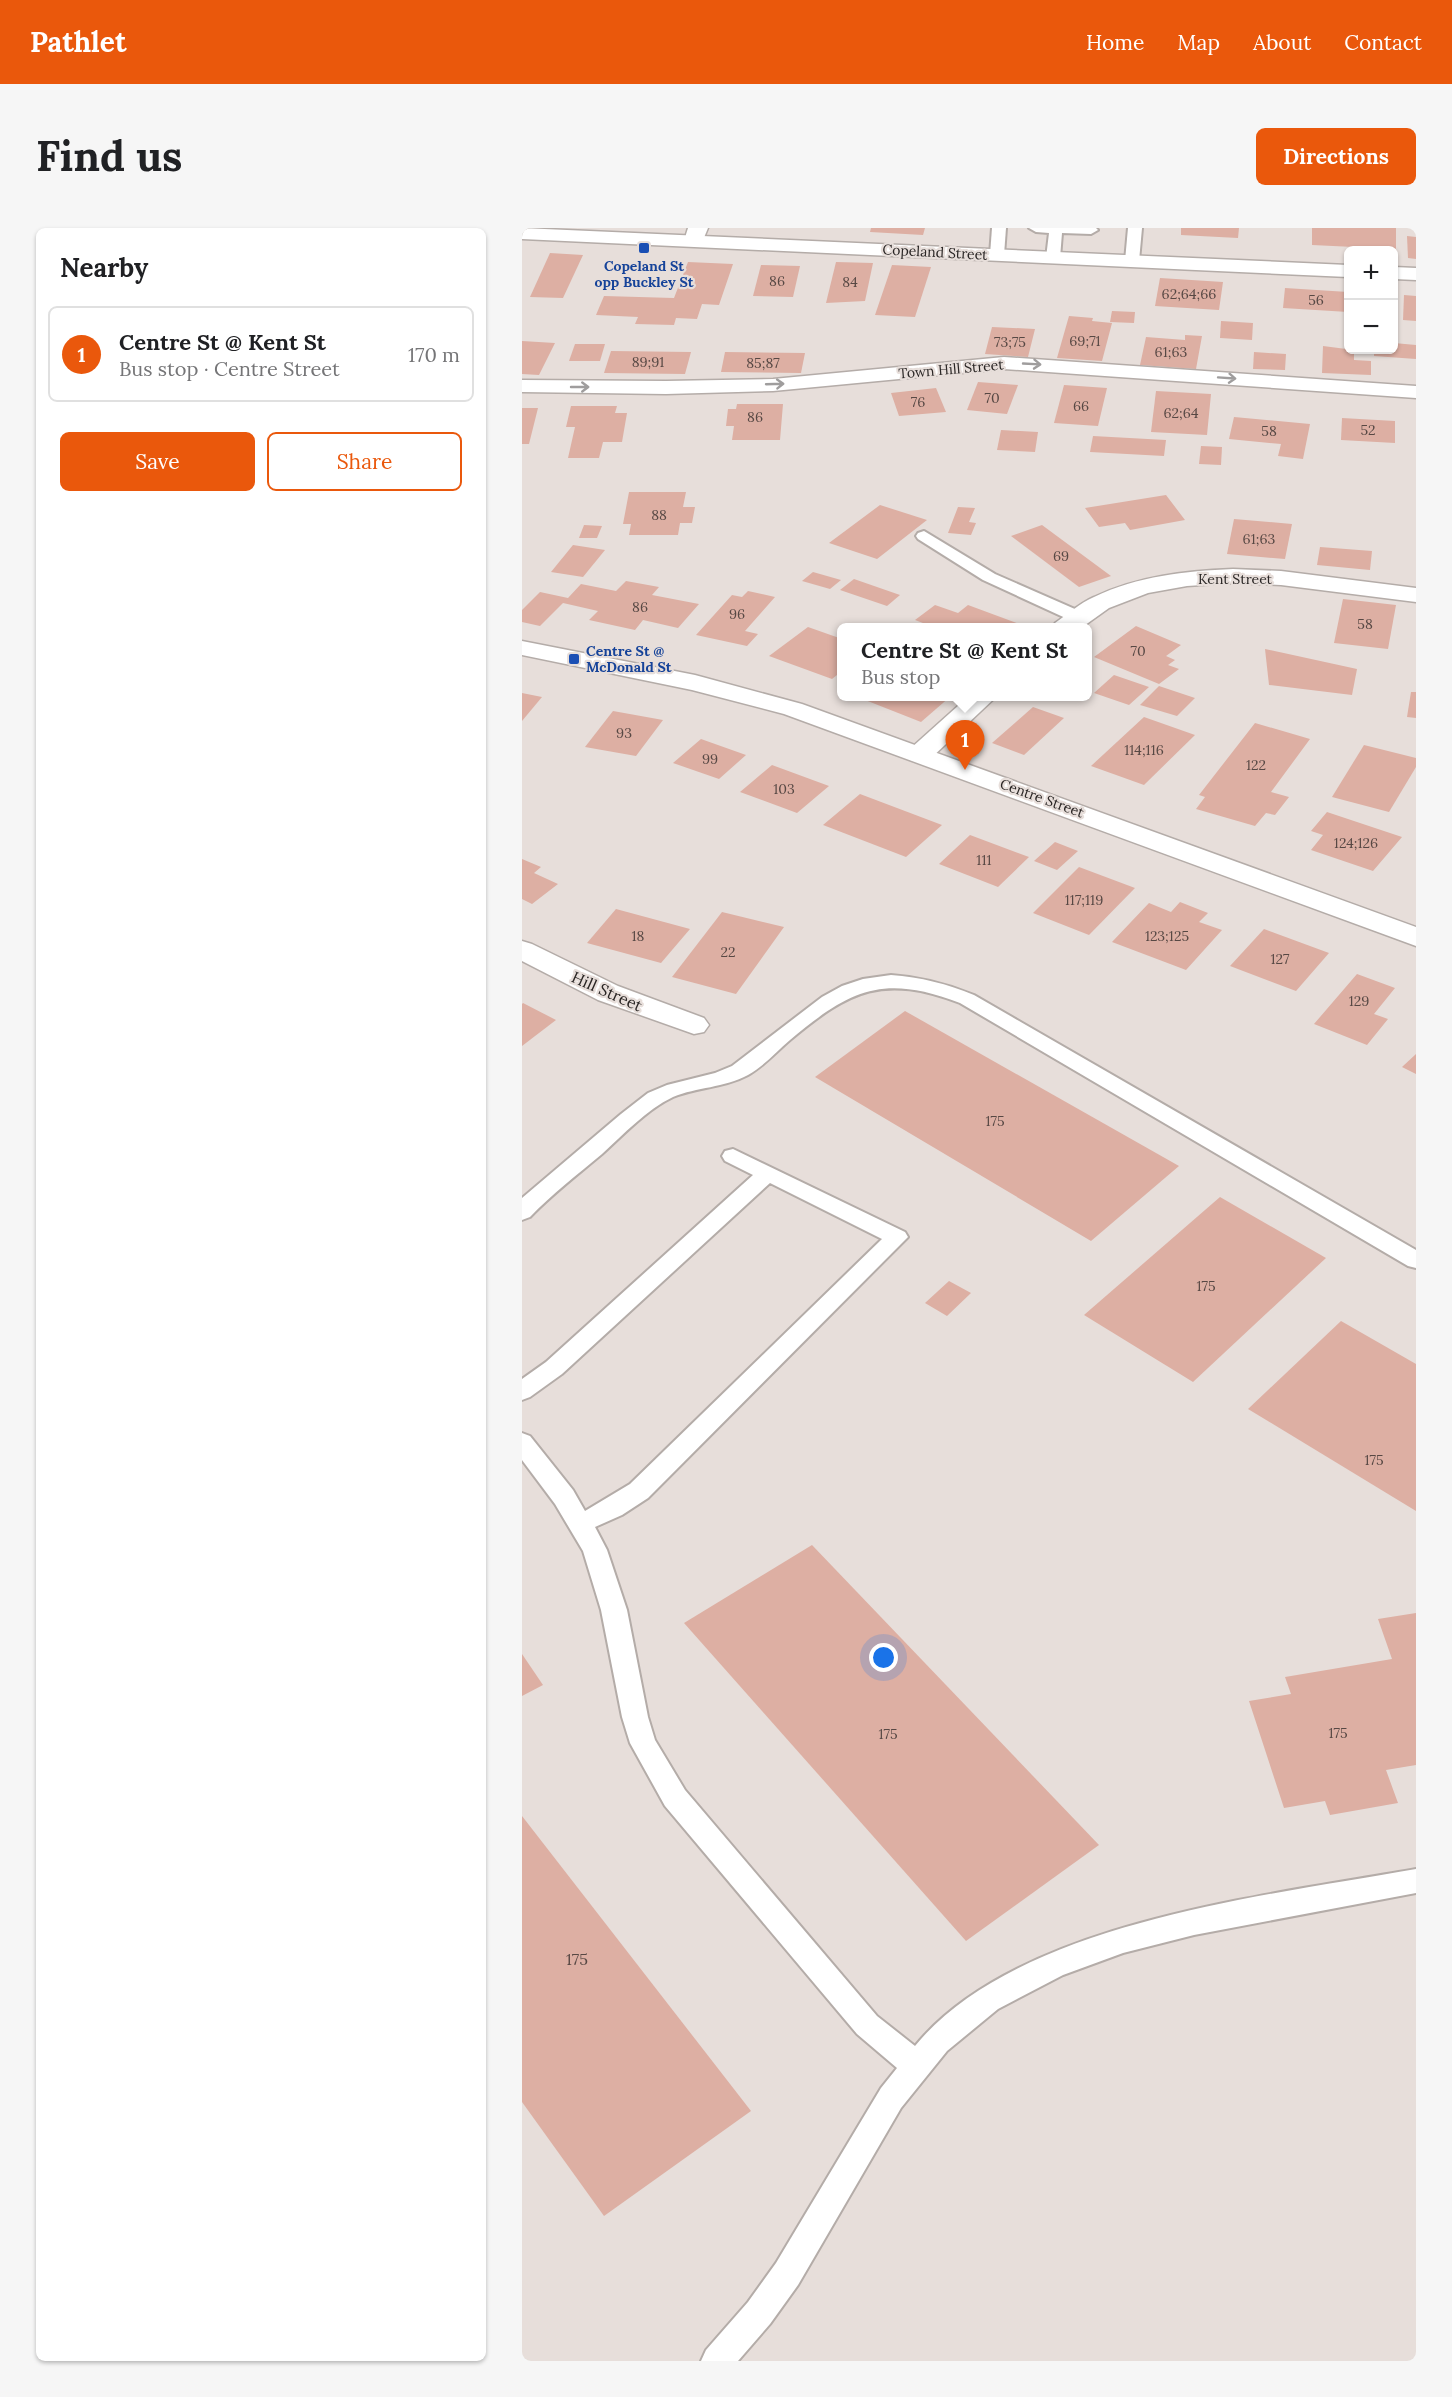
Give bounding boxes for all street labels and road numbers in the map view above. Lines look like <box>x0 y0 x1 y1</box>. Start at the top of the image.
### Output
street label: Copeland Street <box>882 240 989 264</box>
street label: Town Hill Street <box>898 355 1005 383</box>
street label: Kent Street <box>1198 570 1273 588</box>
street label: Centre Street <box>998 774 1087 822</box>
street label: Hill Street <box>569 967 646 1016</box>

